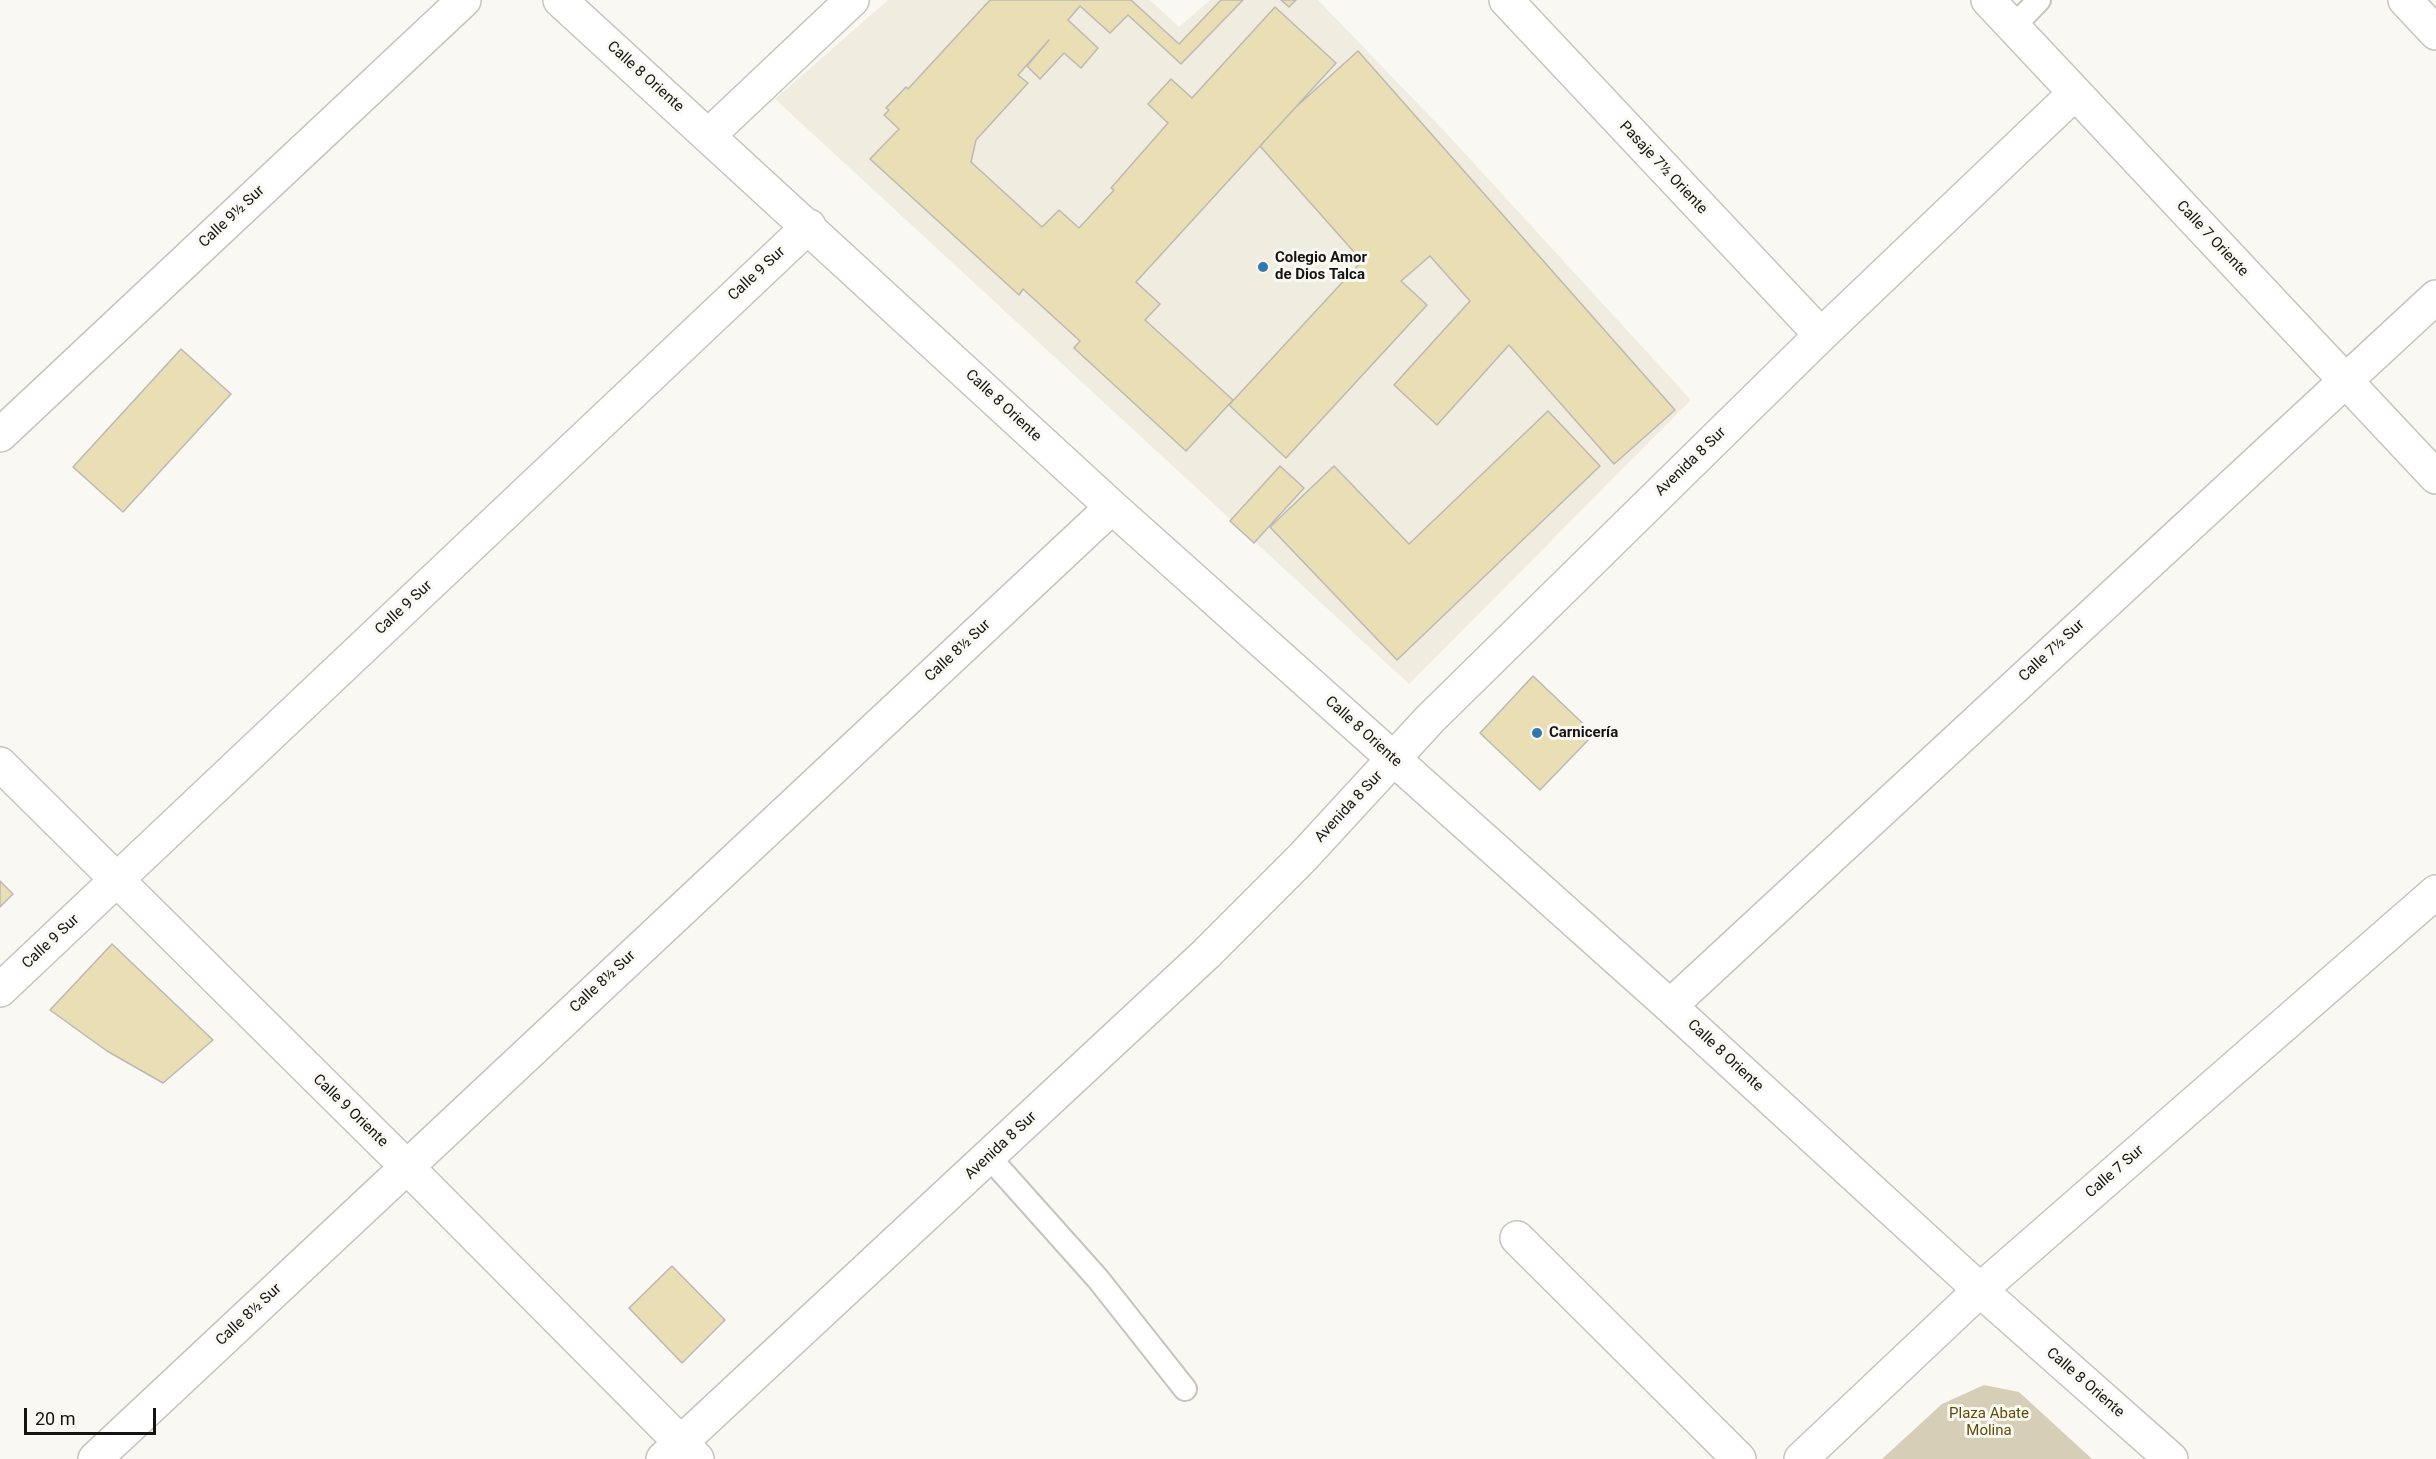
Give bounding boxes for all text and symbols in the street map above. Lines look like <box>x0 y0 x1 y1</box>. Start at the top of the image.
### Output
street label: Calle 8 Oriente <box>603 38 687 116</box>
street label: Pasaje 7½ Oriente <box>1615 118 1711 218</box>
street label: Calle 9½ Sur <box>196 182 268 252</box>
street label: Calle 7 Oriente <box>2172 197 2252 281</box>
street label: Calle 9 Sur <box>725 243 789 305</box>
place label: Colegio Amor de Dios Talca <box>1275 249 1367 284</box>
marker: Colegio Amor de Dios Talca <box>1256 260 1270 274</box>
street label: Calle 8 Oriente <box>961 366 1045 446</box>
street label: Avenida 8 Sur <box>1652 424 1730 500</box>
street label: Calle 9 Sur <box>372 577 436 639</box>
street label: Calle 8½ Sur <box>922 616 994 686</box>
street label: Calle 7½ Sur <box>2016 616 2088 686</box>
street label: Calle 8 Oriente <box>1321 693 1405 771</box>
place label: Carnicería <box>1549 724 1618 742</box>
marker: Carnicería <box>1530 726 1544 740</box>
street label: Avenida 8 Sur <box>1311 768 1387 846</box>
street label: Calle 9 Sur <box>19 911 83 973</box>
street label: Calle 8½ Sur <box>567 947 639 1017</box>
street label: Calle 8 Oriente <box>1683 1016 1767 1096</box>
street label: Calle 9 Oriente <box>309 1071 391 1151</box>
street label: Avenida 8 Sur <box>962 1108 1040 1184</box>
street label: Calle 7 Sur <box>2082 1142 2148 1202</box>
street label: Calle 8½ Sur <box>213 1280 285 1350</box>
street label: Calle 8 Oriente <box>2042 1344 2128 1422</box>
scale bar <box>27 1396 159 1434</box>
park label: Plaza Abate Molina <box>1949 1405 2029 1440</box>
text: 20 m <box>35 1408 75 1429</box>

